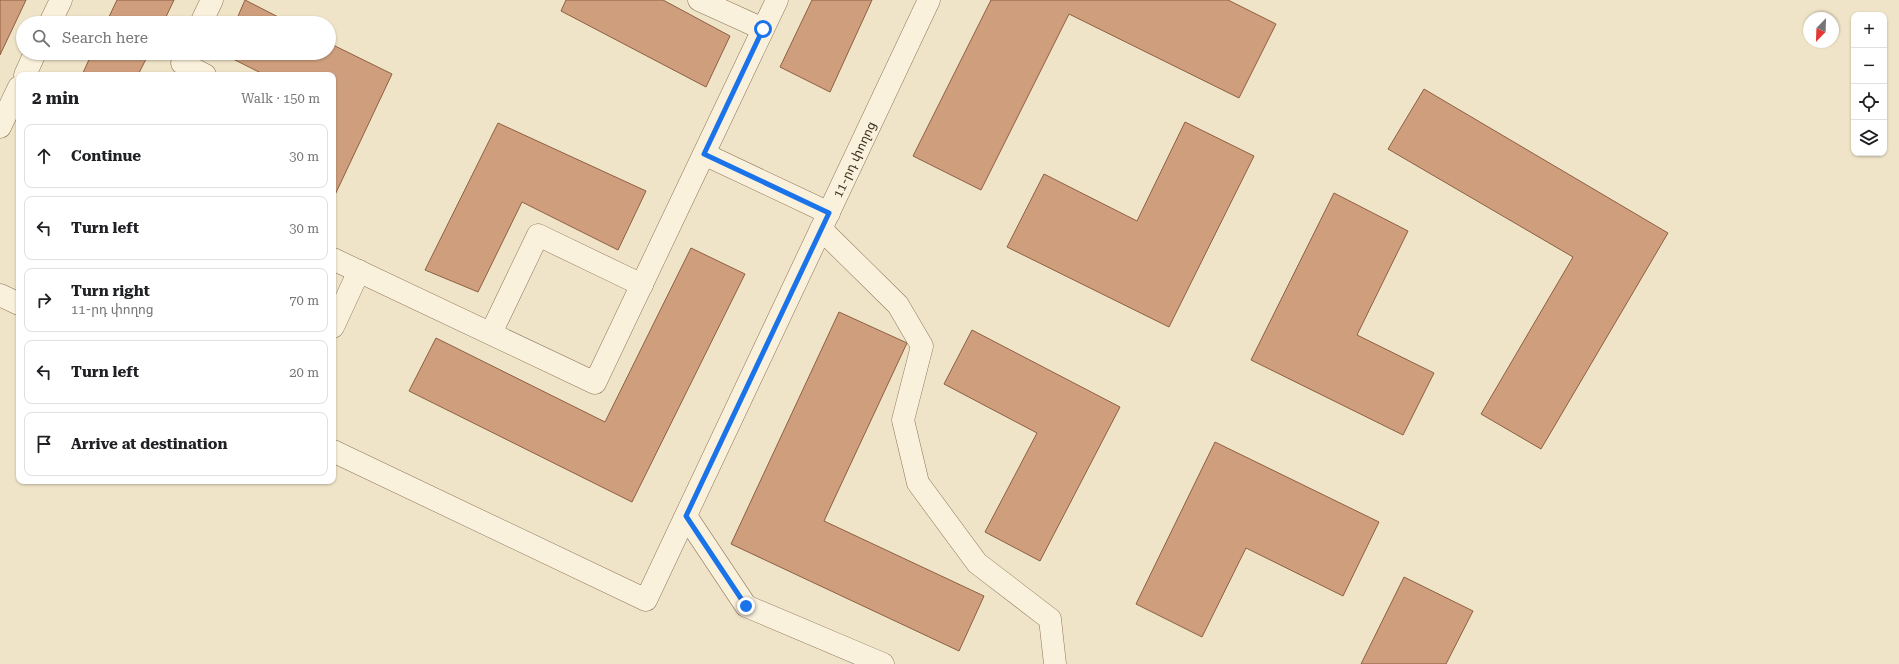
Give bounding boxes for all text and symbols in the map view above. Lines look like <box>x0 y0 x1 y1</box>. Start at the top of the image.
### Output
north arrow <box>1803 12 1839 48</box>
map controls <box>1851 12 1887 156</box>
button: + <box>1851 12 1887 48</box>
search box <box>16 16 336 60</box>
route start <box>754 20 772 38</box>
icon: search <box>30 27 52 49</box>
text: Search here <box>62 29 148 47</box>
button: − <box>1851 48 1887 84</box>
button: locate <box>1851 84 1887 120</box>
text: 2 min <box>32 88 79 108</box>
text: Walk · 150 m <box>241 91 320 106</box>
street label: 11-րդ փողոց <box>830 119 879 200</box>
button: layers <box>1851 120 1887 156</box>
icon: ahead <box>33 145 55 167</box>
text: Continue <box>71 147 141 165</box>
text: 30 m <box>289 149 319 164</box>
icon: left <box>33 217 55 239</box>
text: Turn left <box>71 219 139 237</box>
text: 30 m <box>289 221 319 236</box>
text: Turn right <box>71 282 150 300</box>
icon: right <box>33 289 55 311</box>
text: 70 m <box>289 293 319 308</box>
text: 11-րդ փողոց <box>71 302 154 317</box>
icon: left <box>33 361 55 383</box>
text: Turn left <box>71 363 139 381</box>
text: 20 m <box>289 365 319 380</box>
icon: arrive <box>33 433 55 455</box>
text: Arrive at destination <box>71 435 227 453</box>
route end <box>737 597 755 615</box>

